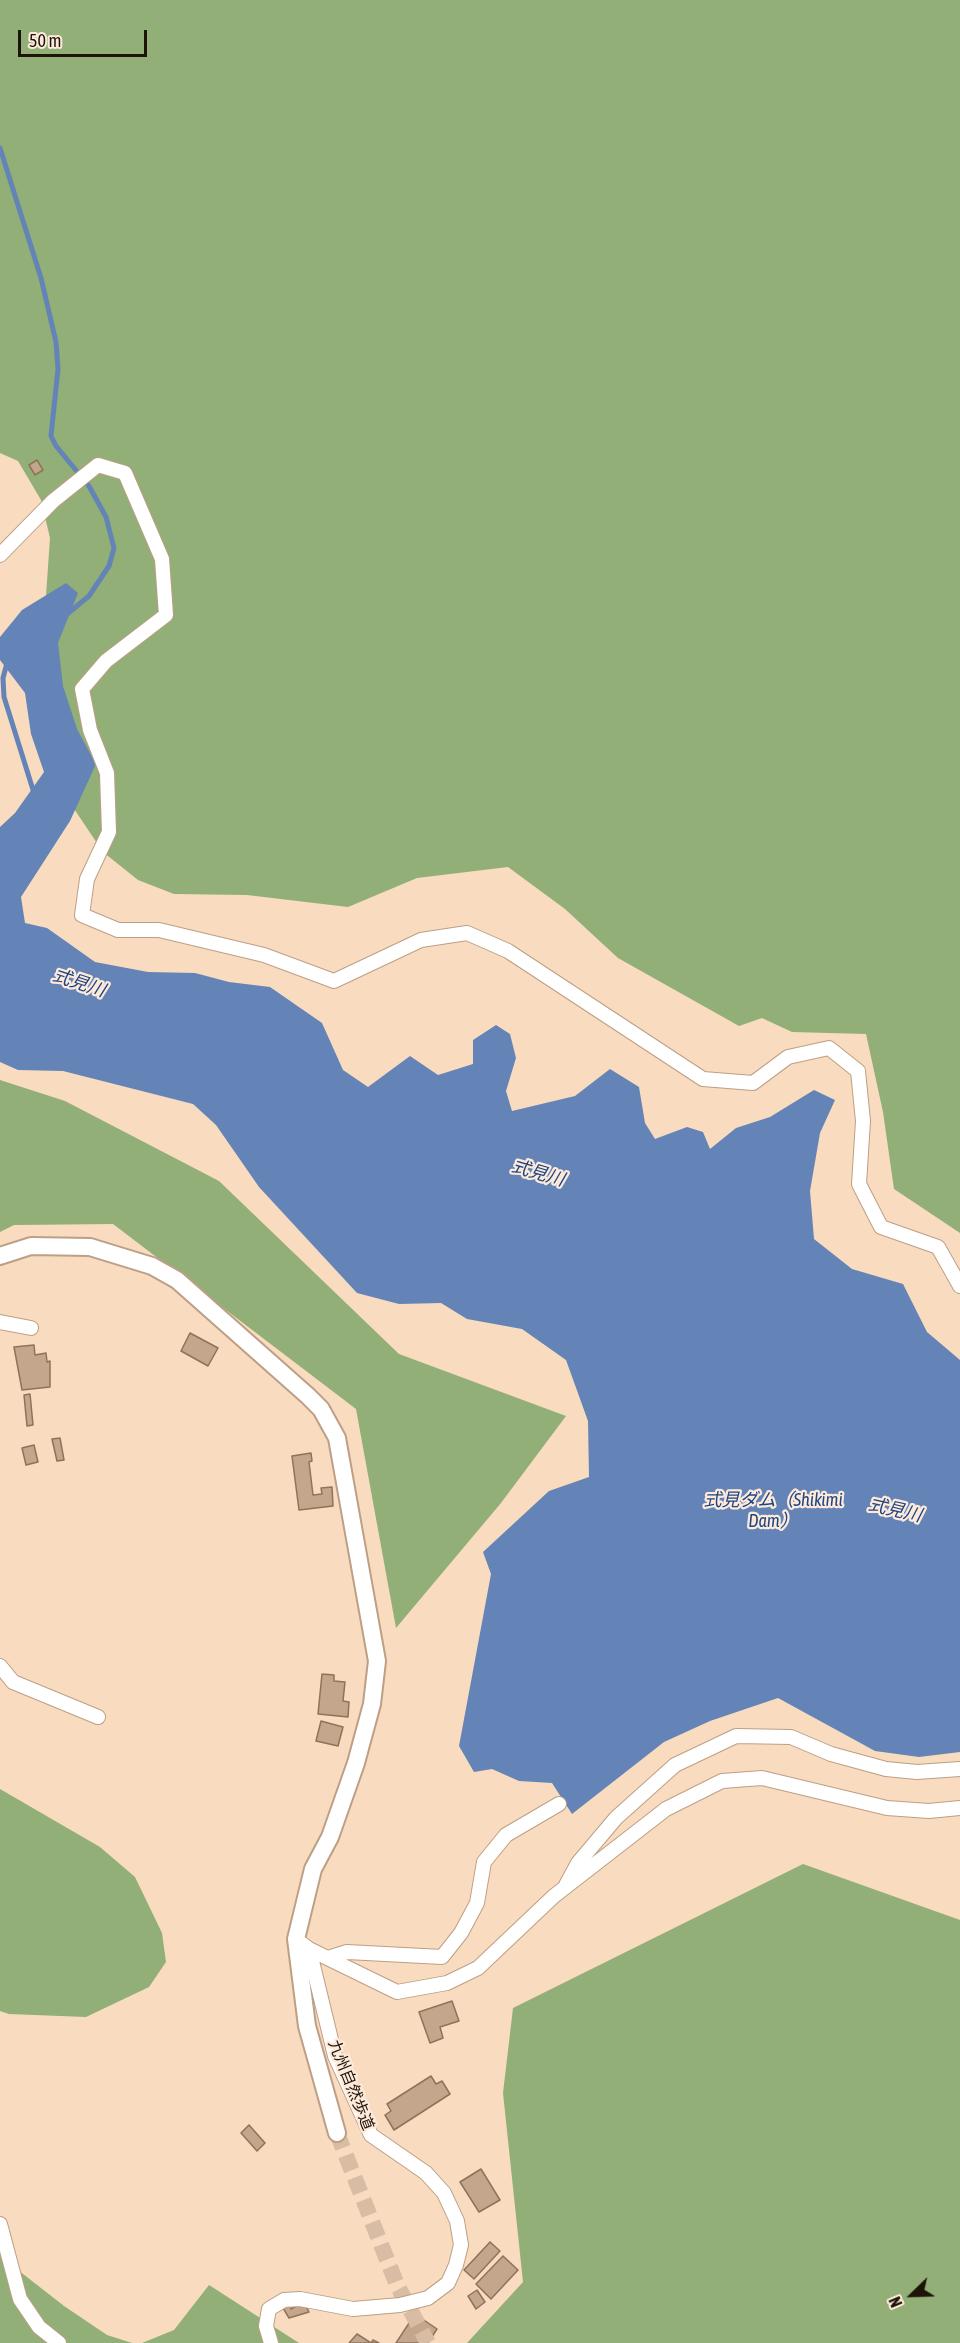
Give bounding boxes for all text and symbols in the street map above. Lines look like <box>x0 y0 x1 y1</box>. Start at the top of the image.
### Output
scale bar <box>21 18 150 56</box>
text: 50 m <box>29 30 61 51</box>
water label: 式見川 <box>50 964 108 1002</box>
water label: 式見川 <box>509 1155 567 1191</box>
water label: 式見ダム（Shikimi Dam） <box>703 1489 843 1532</box>
water label: 式見川 <box>866 1493 924 1527</box>
street label: 九州自然歩道 <box>324 2037 378 2133</box>
north arrow <box>882 2265 942 2325</box>
text: N <box>885 2294 906 2310</box>

